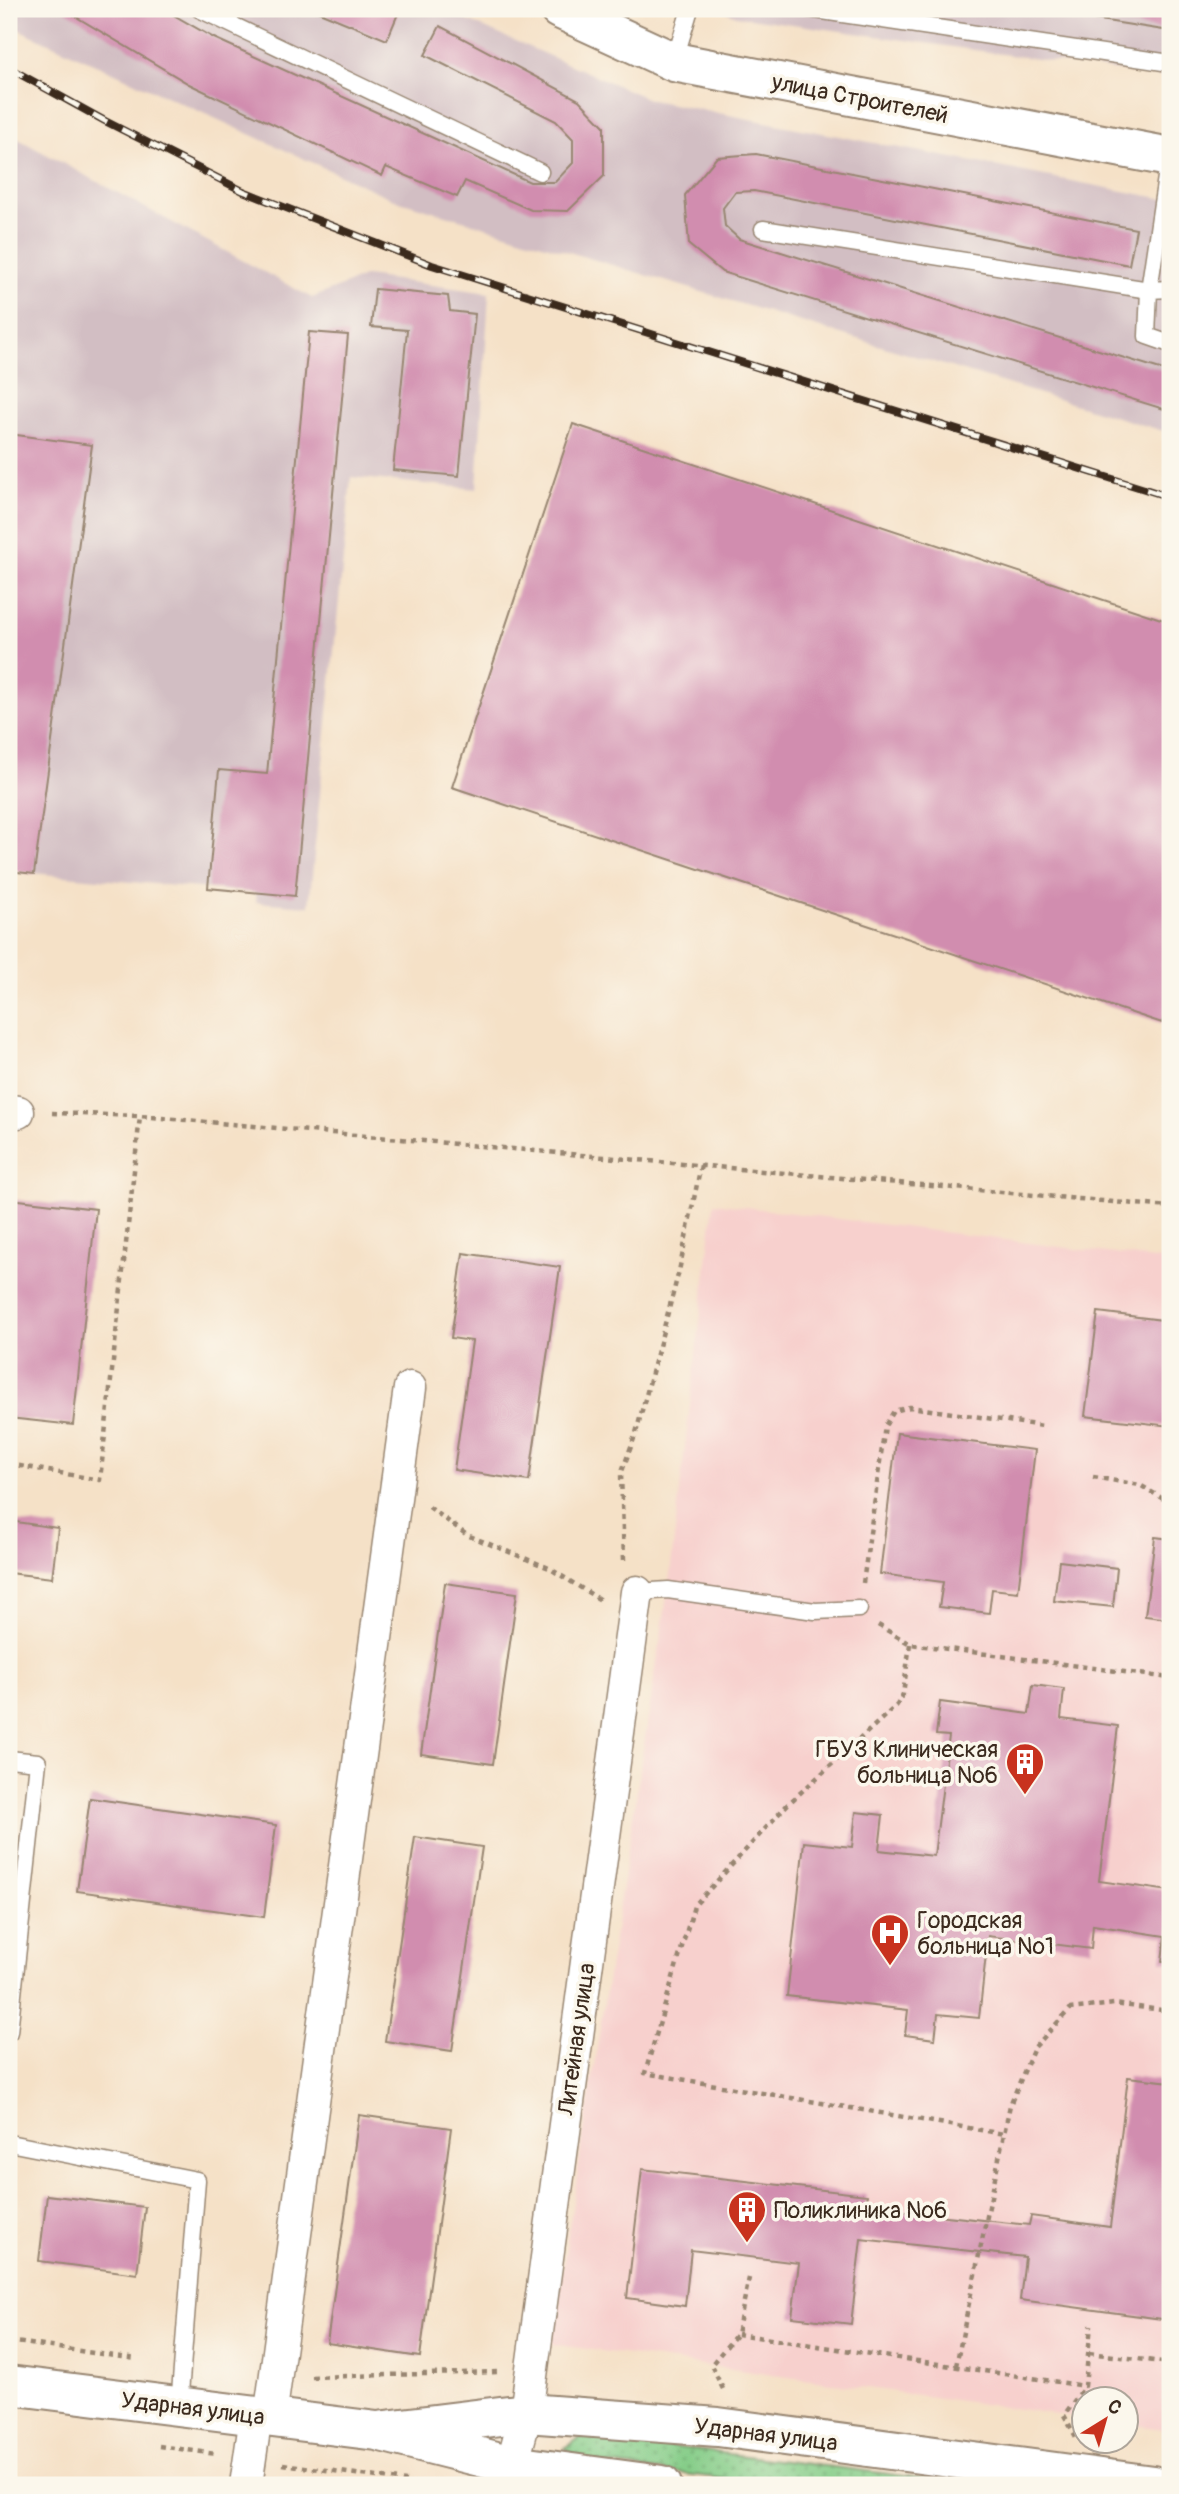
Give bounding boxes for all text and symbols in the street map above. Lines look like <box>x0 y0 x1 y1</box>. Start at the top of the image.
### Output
street label: улица Строителей <box>768 67 950 130</box>
place label: ГБУЗ Клиническая больница №6 <box>815 1735 998 1790</box>
building icon: ГБУЗ Клиническая больница №6 <box>1004 1741 1046 1796</box>
place label: Городская больница №1 <box>917 1906 1054 1961</box>
hospital icon: Городская больница №1 <box>869 1912 911 1967</box>
street label: Литейная улица <box>551 1961 602 2118</box>
building icon: Поликлиника №6 <box>726 2189 768 2244</box>
place label: Поликлиника №6 <box>774 2196 947 2225</box>
street label: Ударная улица <box>120 2385 266 2432</box>
north arrow <box>1070 2386 1140 2456</box>
text: С <box>1103 2394 1127 2420</box>
street label: Ударная улица <box>693 2411 839 2458</box>

